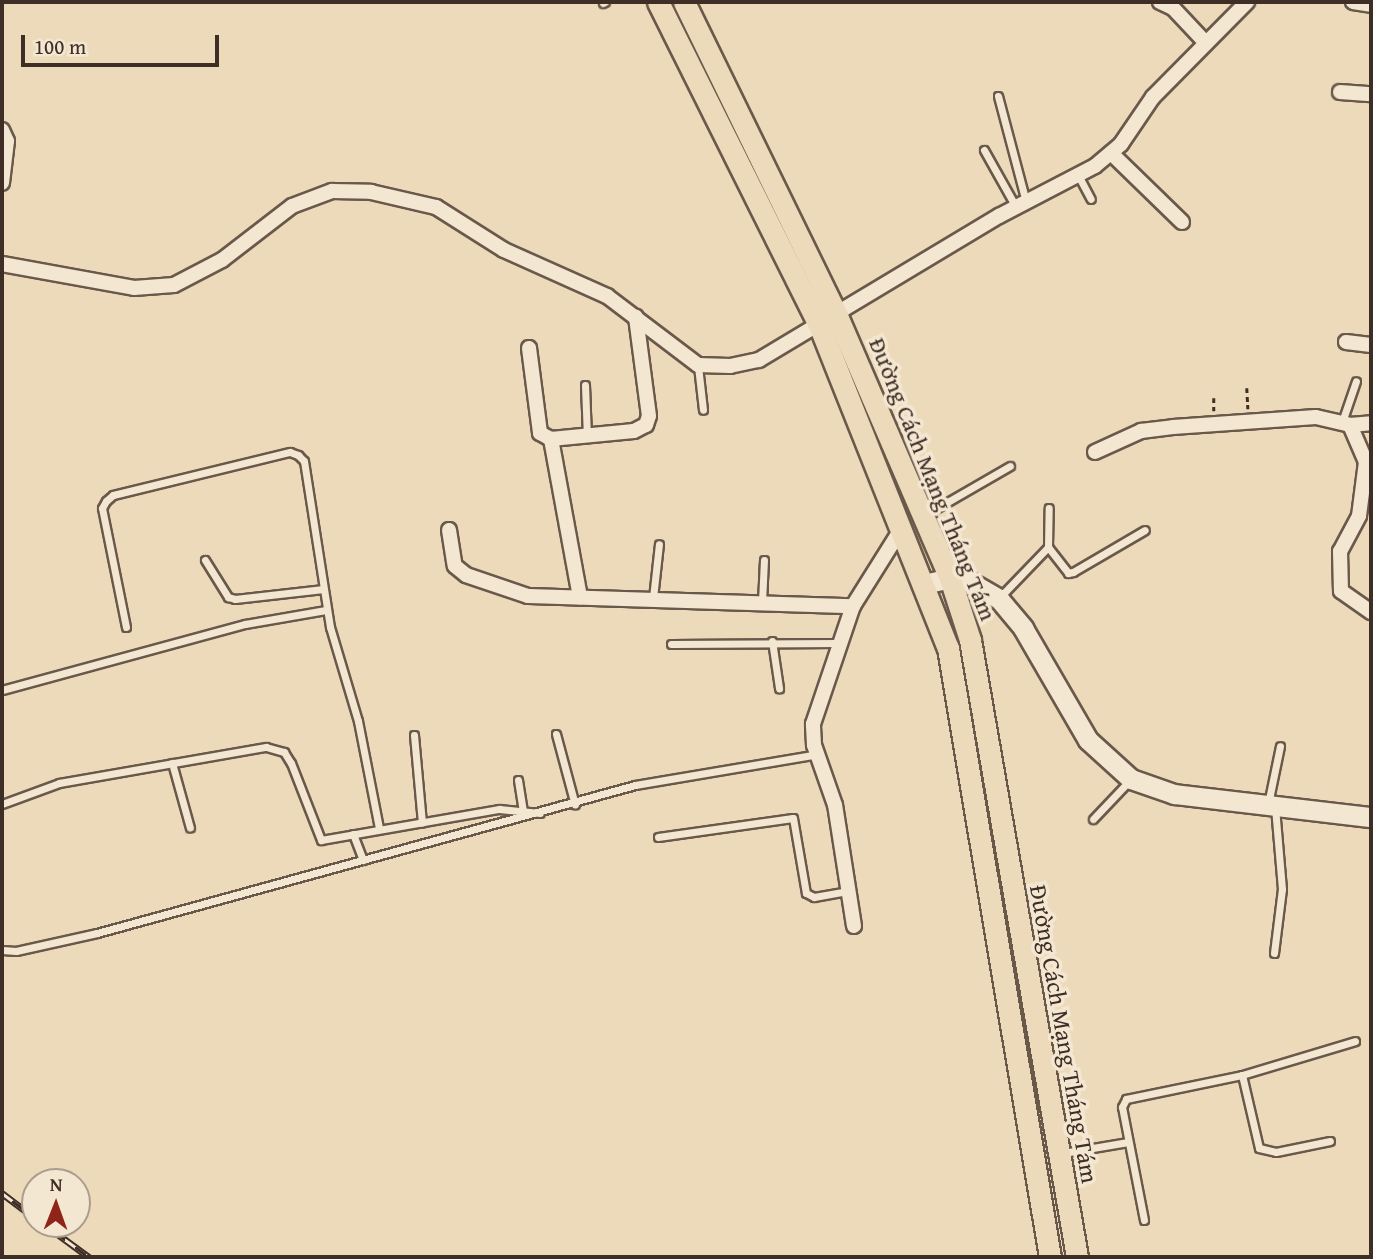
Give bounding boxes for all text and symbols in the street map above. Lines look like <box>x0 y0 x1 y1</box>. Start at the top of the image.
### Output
scale bar <box>24 21 222 65</box>
text: 100 m <box>34 31 86 62</box>
street label: Đường Cách Mạng Tháng Tám <box>863 333 1003 625</box>
street label: Đường Cách Mạng Tháng Tám <box>1024 883 1104 1185</box>
north arrow <box>21 1168 91 1238</box>
text: N <box>50 1170 63 1198</box>

